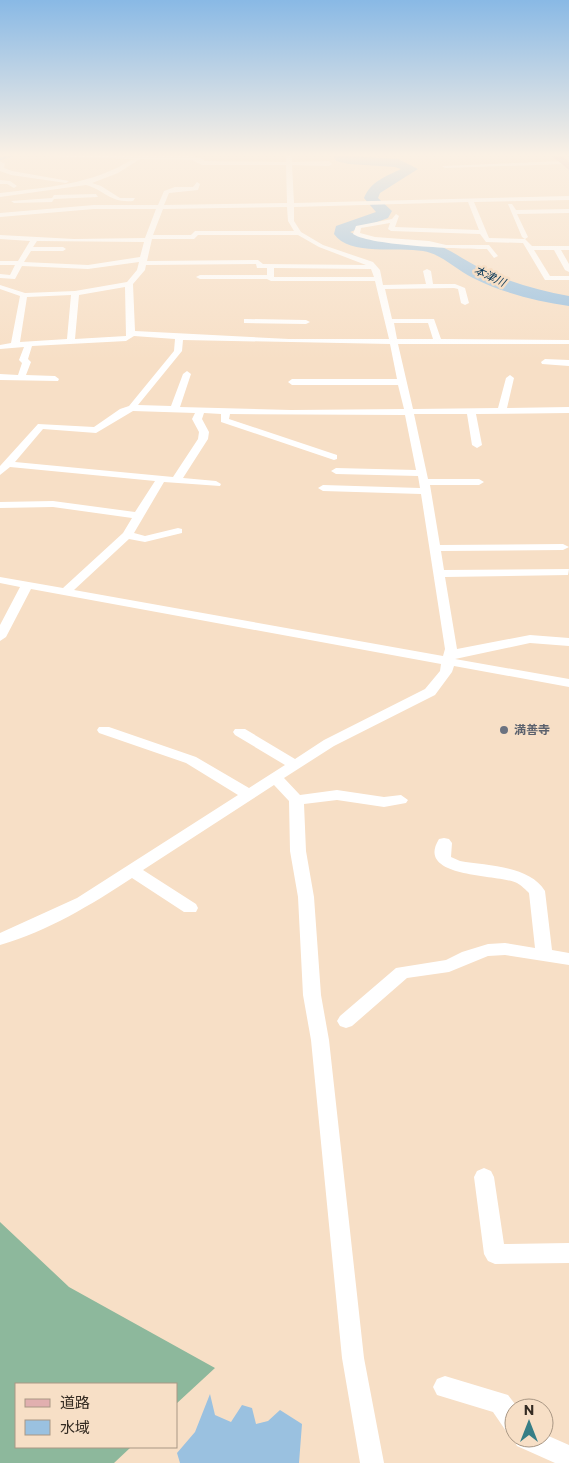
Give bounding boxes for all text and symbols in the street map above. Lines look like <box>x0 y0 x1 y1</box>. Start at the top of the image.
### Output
water label: 本津川 <box>473 263 509 289</box>
place label: 満善寺 <box>514 722 550 736</box>
marker: 満善寺 <box>498 724 510 736</box>
legend <box>15 1383 178 1448</box>
text: 道路 <box>60 1393 90 1411</box>
north arrow <box>504 1398 554 1448</box>
text: N <box>524 1401 534 1418</box>
text: 水域 <box>60 1418 90 1436</box>

